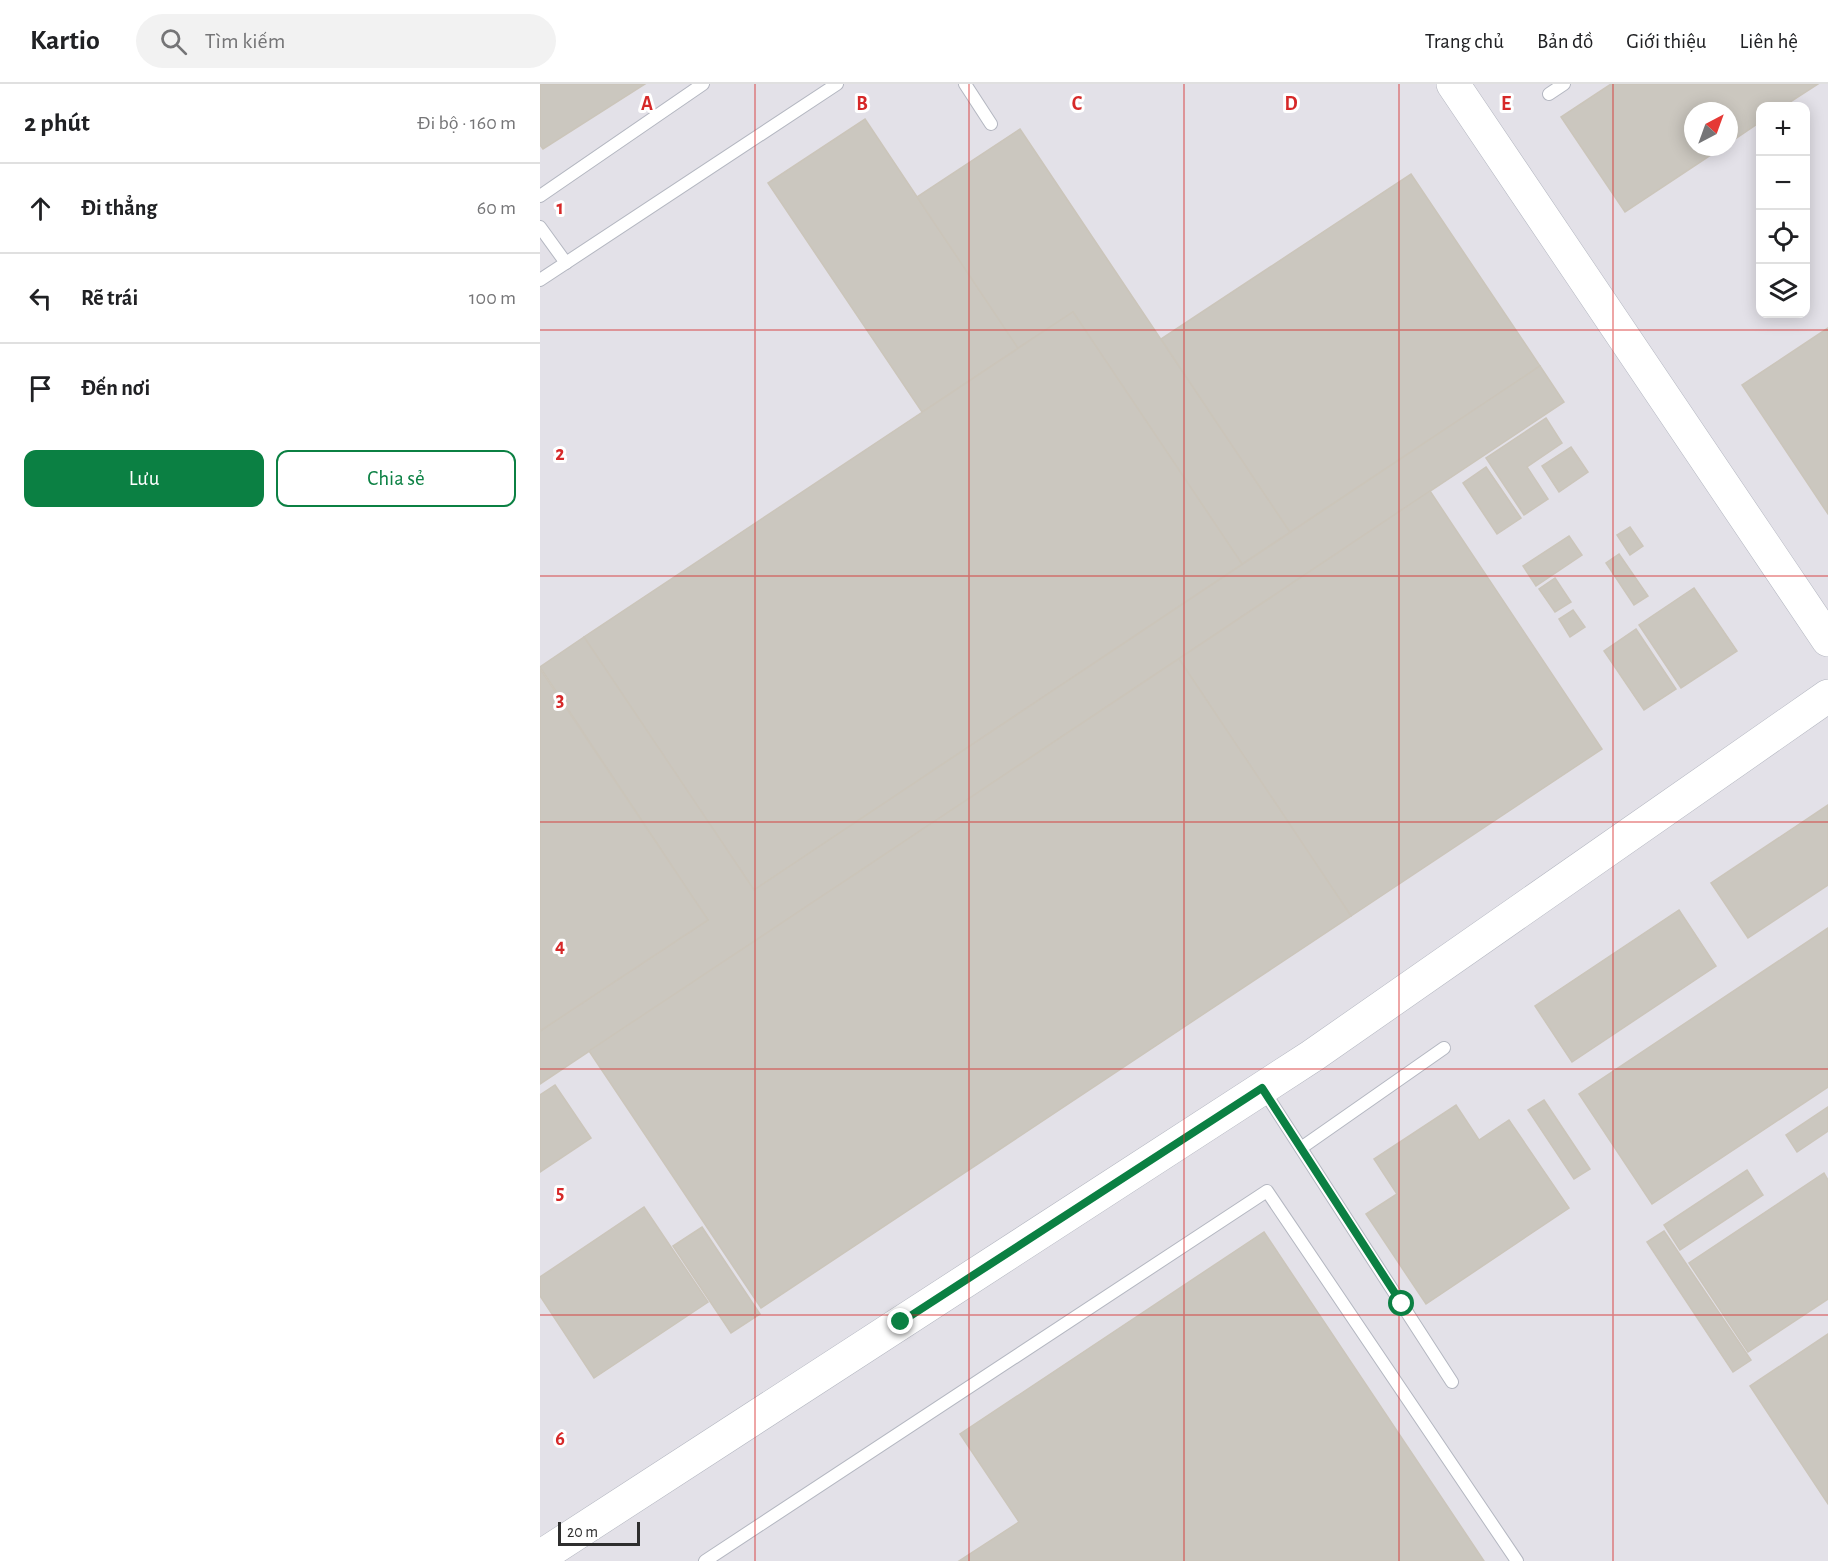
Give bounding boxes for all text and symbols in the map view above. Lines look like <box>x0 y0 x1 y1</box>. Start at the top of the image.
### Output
search box <box>136 14 556 68</box>
icon: search <box>157 25 190 58</box>
text: Kartio <box>30 27 100 55</box>
text: Tìm kiếm <box>205 30 285 52</box>
text: Trang chủ <box>1425 31 1504 52</box>
text: Bản đồ <box>1537 31 1593 52</box>
text: Giới thiệu <box>1626 31 1707 52</box>
text: Liên hệ <box>1740 31 1798 52</box>
text: A <box>641 94 653 114</box>
text: B <box>856 94 868 114</box>
text: C <box>1072 94 1083 114</box>
text: D <box>1284 94 1298 114</box>
text: E <box>1501 94 1511 114</box>
north arrow <box>1684 102 1738 156</box>
map controls <box>1756 102 1810 318</box>
button: + <box>1756 102 1810 156</box>
text: 2 phút <box>24 110 90 136</box>
text: Đi bộ · 160 m <box>417 113 516 133</box>
button: − <box>1756 156 1810 210</box>
icon: ahead <box>24 192 57 225</box>
text: Đi thẳng <box>81 197 157 219</box>
text: 60 m <box>477 198 516 218</box>
text: 1 <box>556 198 564 218</box>
button: locate <box>1756 210 1810 264</box>
button: layers <box>1756 264 1810 318</box>
icon: left <box>24 282 57 315</box>
text: Rẽ trái <box>81 287 138 309</box>
text: 100 m <box>469 288 516 308</box>
icon: arrive <box>24 372 57 405</box>
text: Đến nơi <box>81 377 150 399</box>
text: 2 <box>555 444 565 464</box>
button: Lưu <box>24 450 264 507</box>
button: Chia sẻ <box>276 450 516 507</box>
text: 3 <box>556 690 564 710</box>
text: 4 <box>555 936 565 956</box>
text: 5 <box>556 1183 564 1203</box>
route start <box>1388 1290 1414 1316</box>
route end <box>887 1308 913 1334</box>
text: 6 <box>555 1429 565 1449</box>
scale bar <box>558 1519 640 1546</box>
text: 20 m <box>567 1524 598 1540</box>

